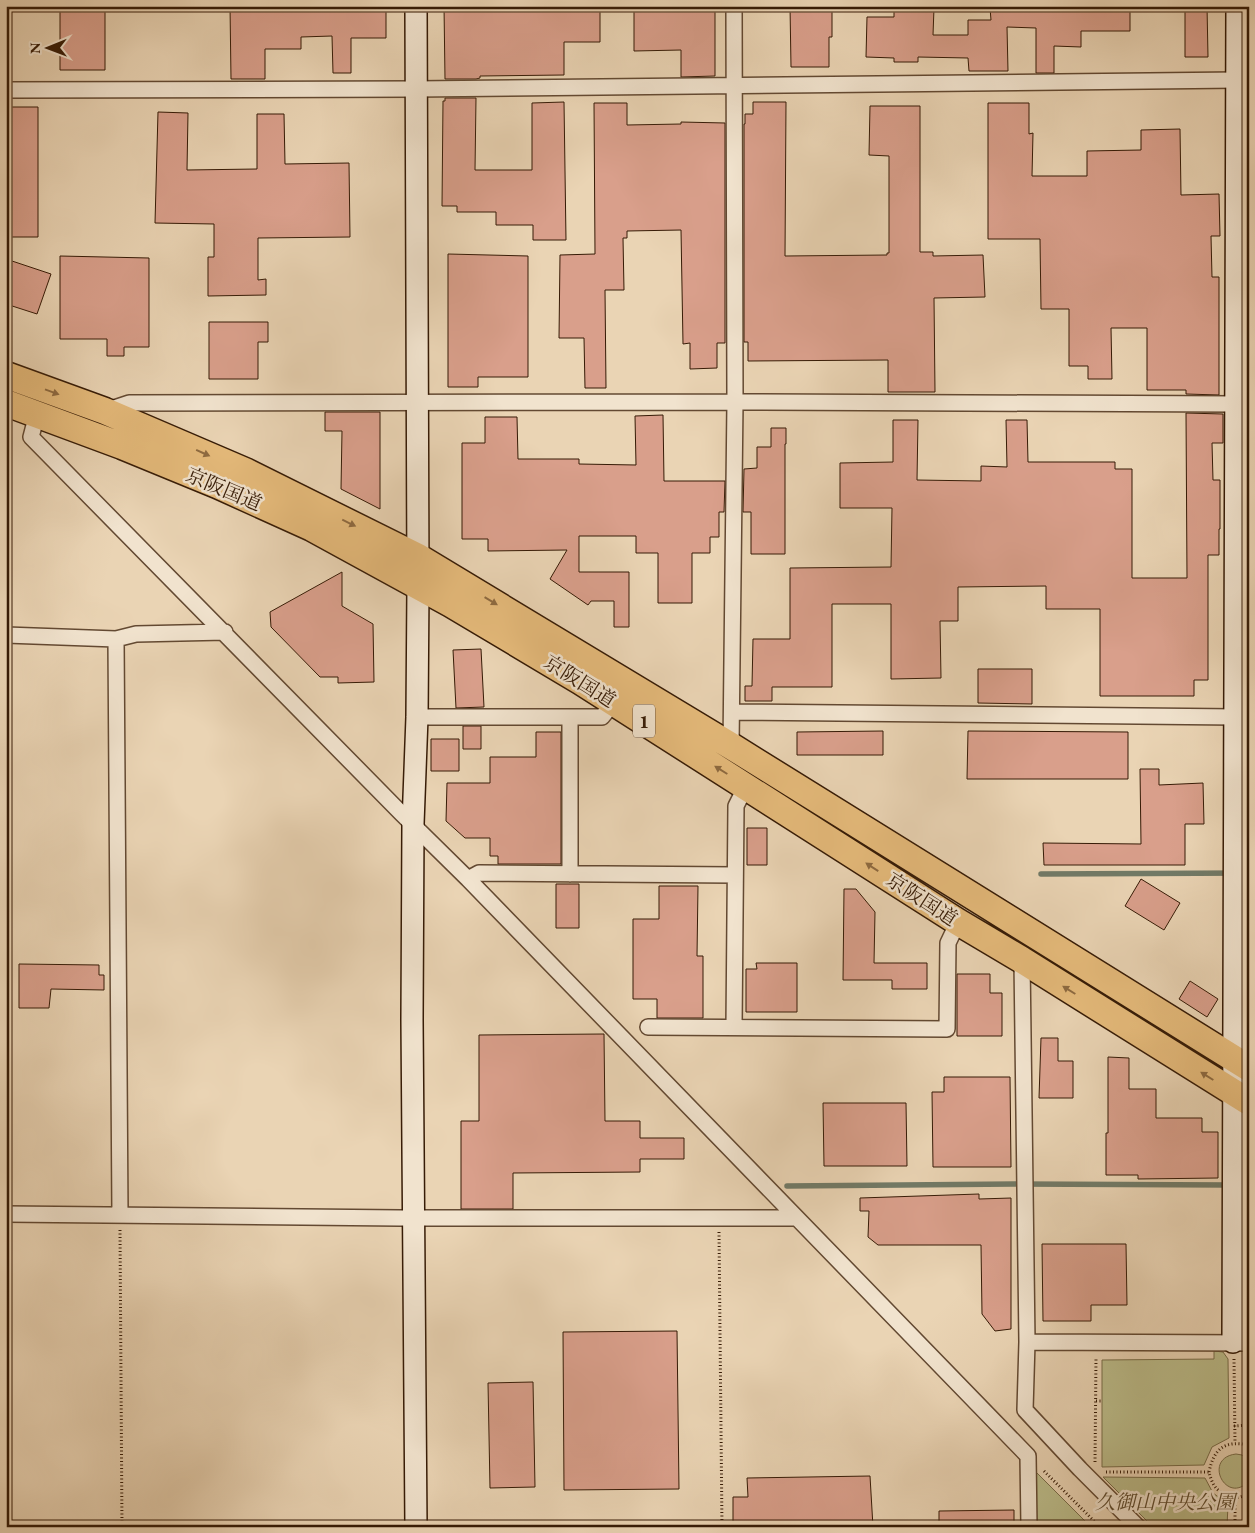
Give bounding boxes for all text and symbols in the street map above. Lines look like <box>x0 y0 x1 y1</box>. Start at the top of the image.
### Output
north arrow <box>22 22 72 72</box>
text: N <box>26 42 44 54</box>
one-way arrow <box>45 388 60 396</box>
one-way arrow <box>195 449 210 457</box>
street label: 京阪国道 <box>182 461 266 517</box>
one-way arrow <box>342 519 356 527</box>
one-way arrow <box>485 597 498 606</box>
street label: 京阪国道 <box>539 649 621 713</box>
road number: 1 <box>633 704 655 738</box>
one-way arrow <box>714 765 727 775</box>
one-way arrow <box>865 862 879 872</box>
street label: 京阪国道 <box>881 866 963 932</box>
one-way arrow <box>1063 985 1076 995</box>
one-way arrow <box>1201 1071 1214 1081</box>
park label: 久御山中央公園 <box>1095 1489 1238 1515</box>

